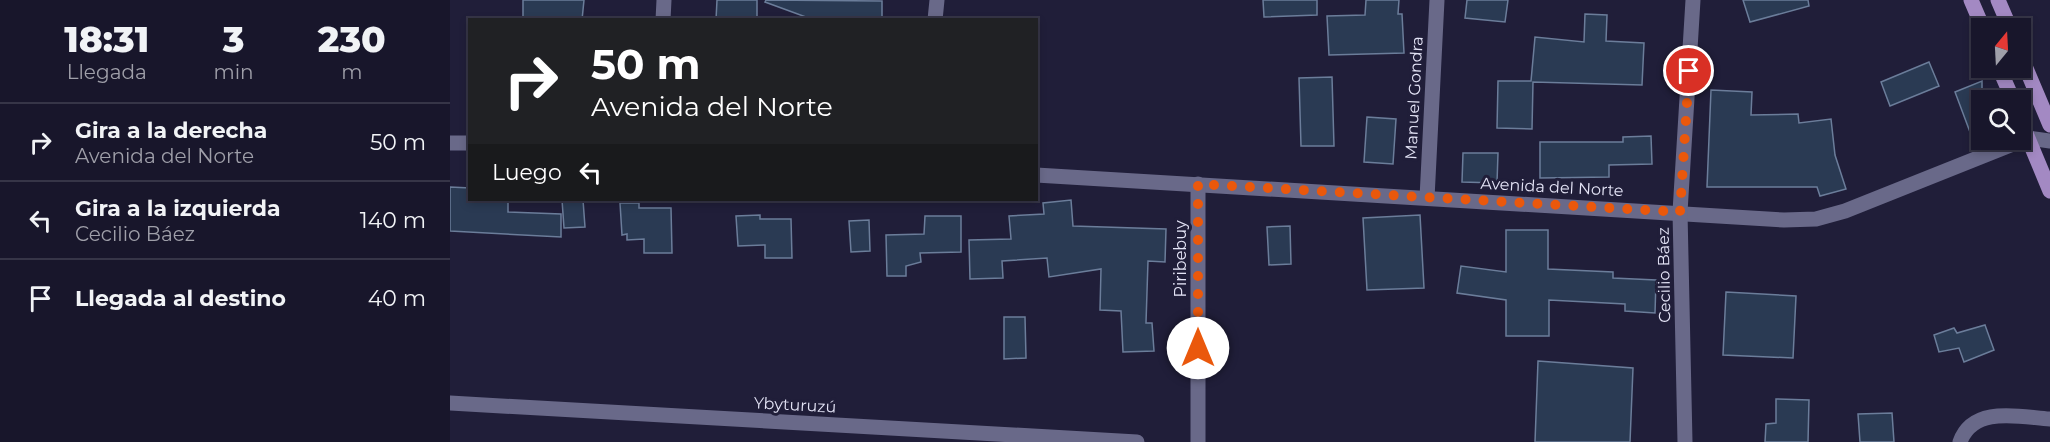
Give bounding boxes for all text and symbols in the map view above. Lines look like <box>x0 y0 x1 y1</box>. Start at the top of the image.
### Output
text: 18:31 <box>64 17 149 61</box>
text: 3 <box>223 17 244 61</box>
text: 230 <box>318 17 386 61</box>
north arrow <box>1971 18 2031 78</box>
map controls <box>1971 18 2031 150</box>
street label: Manuel Gondra <box>1401 36 1427 160</box>
text: 50 m <box>591 38 700 90</box>
icon: right <box>492 42 570 120</box>
pin <box>1663 45 1714 96</box>
icon: arrive <box>1672 54 1705 87</box>
text: Llegada <box>67 60 147 84</box>
text: min <box>214 60 254 84</box>
text: m <box>341 60 362 84</box>
text: Avenida del Norte <box>591 90 833 123</box>
button: search <box>1971 90 2031 150</box>
text: Gira a la derecha <box>75 117 267 144</box>
icon: right <box>24 126 57 159</box>
text: 50 m <box>370 129 426 156</box>
text: Avenida del Norte <box>75 144 254 168</box>
icon: left <box>574 156 607 189</box>
text: Luego <box>492 159 562 186</box>
street label: Avenida del Norte <box>1480 174 1624 200</box>
text: Gira a la izquierda <box>75 195 281 222</box>
icon: left <box>24 204 57 237</box>
text: 140 m <box>360 207 426 234</box>
street label: Piribebuy <box>1171 220 1190 298</box>
text: Cecilio Báez <box>75 222 195 246</box>
street label: Cecilio Báez <box>1654 227 1674 323</box>
icon: arrive <box>24 282 57 315</box>
text: Llegada al destino <box>75 285 286 312</box>
text: 40 m <box>368 285 426 312</box>
position arrow <box>1166 316 1230 380</box>
street label: Ybyturuzú <box>753 393 837 417</box>

